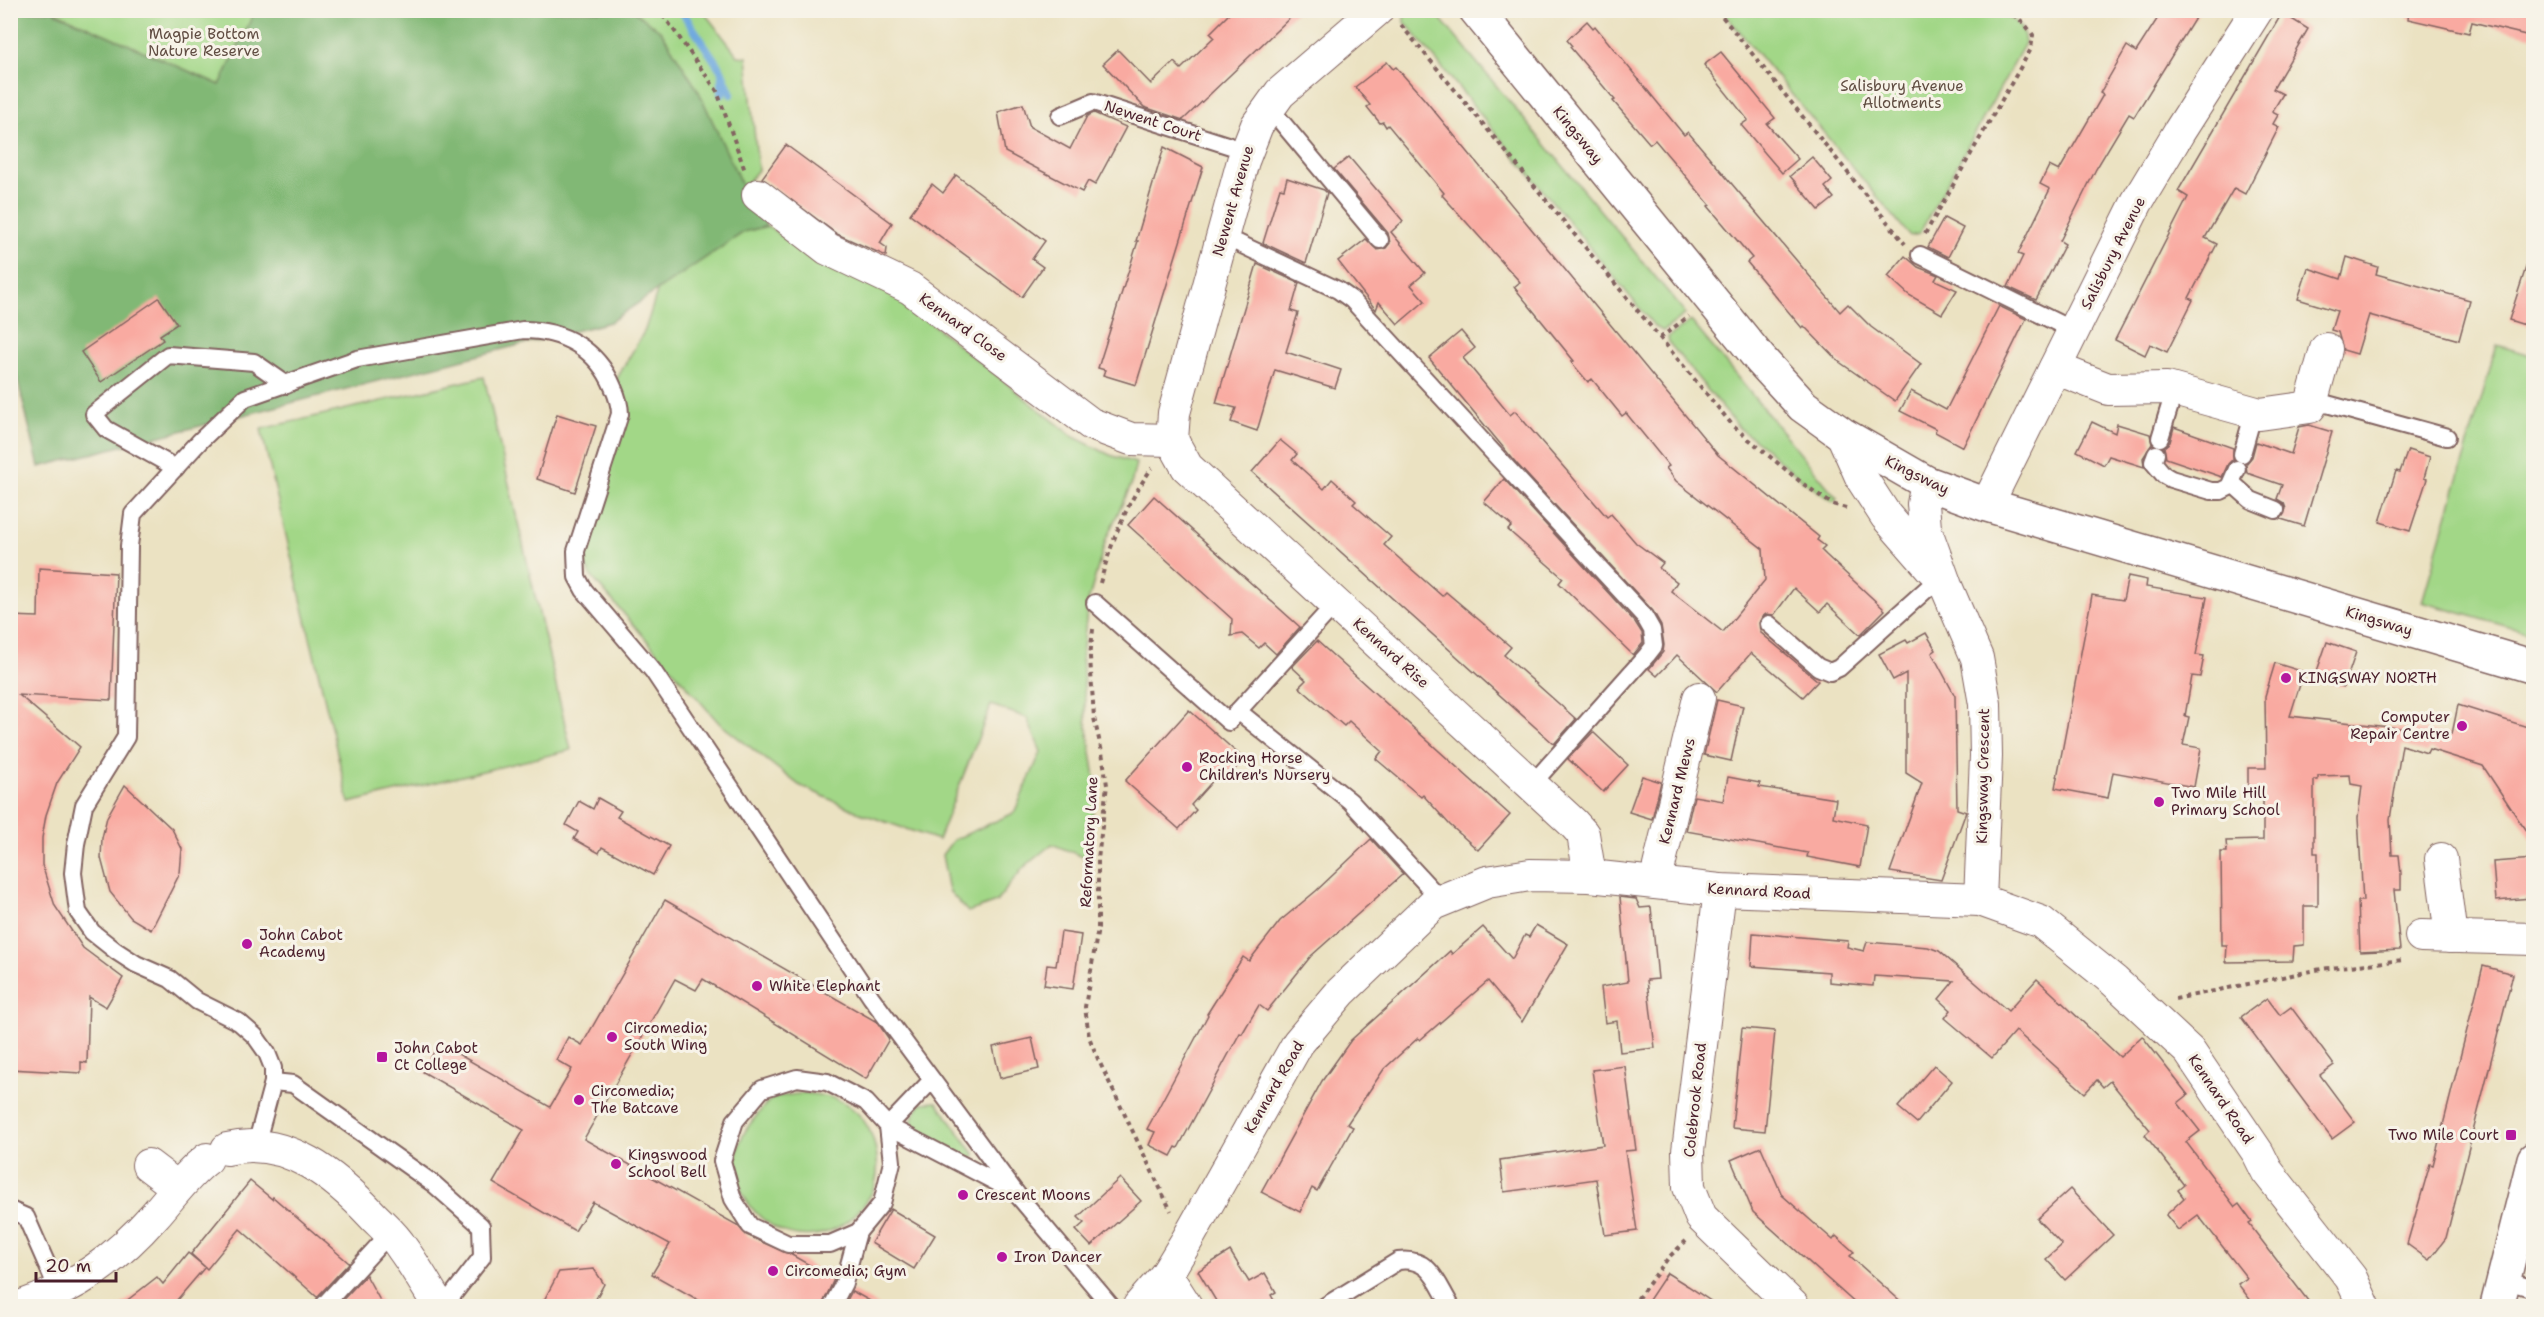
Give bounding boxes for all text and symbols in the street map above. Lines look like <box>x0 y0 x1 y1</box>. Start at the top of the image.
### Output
park label: Magpie Bottom Nature Reserve <box>148 24 260 61</box>
park label: Salisbury Avenue Allotments <box>1840 76 1964 113</box>
street label: Newent Court <box>1102 96 1204 146</box>
street label: Kingsway <box>1548 102 1608 168</box>
street label: Newent Avenue <box>1208 143 1258 259</box>
street label: Salisbury Avenue <box>2076 193 2150 313</box>
street label: Kennard Close <box>915 288 1011 366</box>
street label: Kingsway <box>1881 451 1953 499</box>
street label: Kingsway <box>2343 601 2415 641</box>
street label: Kennard Rise <box>1349 613 1433 693</box>
place label: KINGSWAY NORTH <box>2298 668 2437 688</box>
marker: KINGSWAY NORTH <box>2279 671 2293 685</box>
place label: Computer Repair Centre <box>2350 707 2450 744</box>
street label: Kingsway Crescent <box>1972 708 1994 844</box>
marker: Computer Repair Centre <box>2455 719 2469 733</box>
street label: Kennard Mews <box>1654 736 1700 846</box>
place label: Rocking Horse Children's Nursery <box>1199 748 1330 785</box>
marker: Rocking Horse Children's Nursery <box>1180 760 1194 774</box>
street label: Reformatory Lane <box>1076 776 1102 908</box>
place label: Two Mile Hill Primary School <box>2171 783 2280 820</box>
marker: Two Mile Hill Primary School <box>2152 795 2166 809</box>
street label: Kennard Road <box>1707 878 1812 904</box>
place label: John Cabot Academy <box>259 925 343 962</box>
marker: John Cabot Academy <box>240 937 254 951</box>
place label: White Elephant <box>769 976 881 996</box>
marker: White Elephant <box>750 979 764 993</box>
place label: Circomedia; South Wing <box>624 1018 708 1055</box>
marker: Circomedia; South Wing <box>605 1030 619 1044</box>
street label: Kennard Road <box>1239 1037 1309 1137</box>
place label: John Cabot Ct College <box>394 1038 478 1075</box>
street label: Colebrook Road <box>1679 1041 1711 1158</box>
marker: John Cabot Ct College <box>375 1050 389 1064</box>
street label: Kennard Road <box>2184 1050 2259 1148</box>
place label: Circomedia; The Batcave <box>591 1081 679 1118</box>
marker: Circomedia; The Batcave <box>572 1093 586 1107</box>
place label: Two Mile Court <box>2388 1125 2499 1145</box>
marker: Two Mile Court <box>2504 1128 2518 1142</box>
place label: Kingswood School Bell <box>628 1145 708 1182</box>
marker: Kingswood School Bell <box>609 1157 623 1171</box>
place label: Crescent Moons <box>975 1185 1091 1205</box>
marker: Crescent Moons <box>956 1188 970 1202</box>
scale bar <box>36 1245 116 1283</box>
place label: Iron Dancer <box>1014 1247 1102 1267</box>
marker: Iron Dancer <box>995 1250 1009 1264</box>
text: 20 m <box>45 1254 91 1278</box>
place label: Circomedia; Gym <box>785 1261 907 1281</box>
marker: Circomedia; Gym <box>766 1264 780 1278</box>

